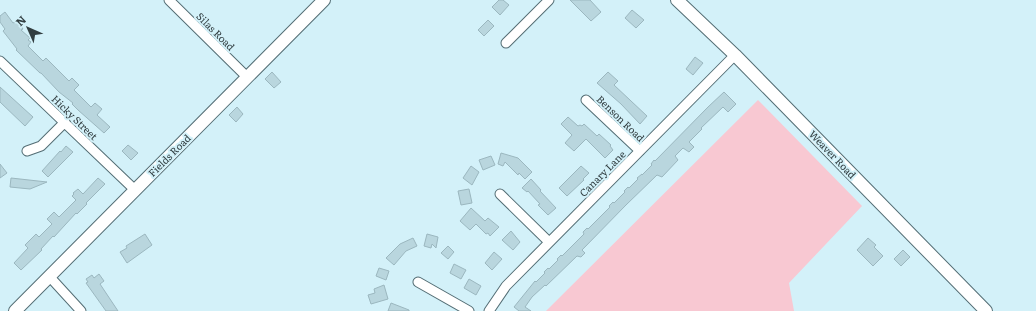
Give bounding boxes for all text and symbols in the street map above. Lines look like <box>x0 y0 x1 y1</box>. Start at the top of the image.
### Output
north arrow <box>8 8 48 48</box>
street label: Silas Road <box>193 8 239 54</box>
text: N <box>11 11 29 29</box>
street label: Hicky Street <box>49 91 101 143</box>
street label: Benson Road <box>594 91 648 145</box>
street label: Weaver Road <box>806 127 860 181</box>
street label: Fields Road <box>144 130 194 180</box>
street label: Canary Lane <box>575 146 629 200</box>

